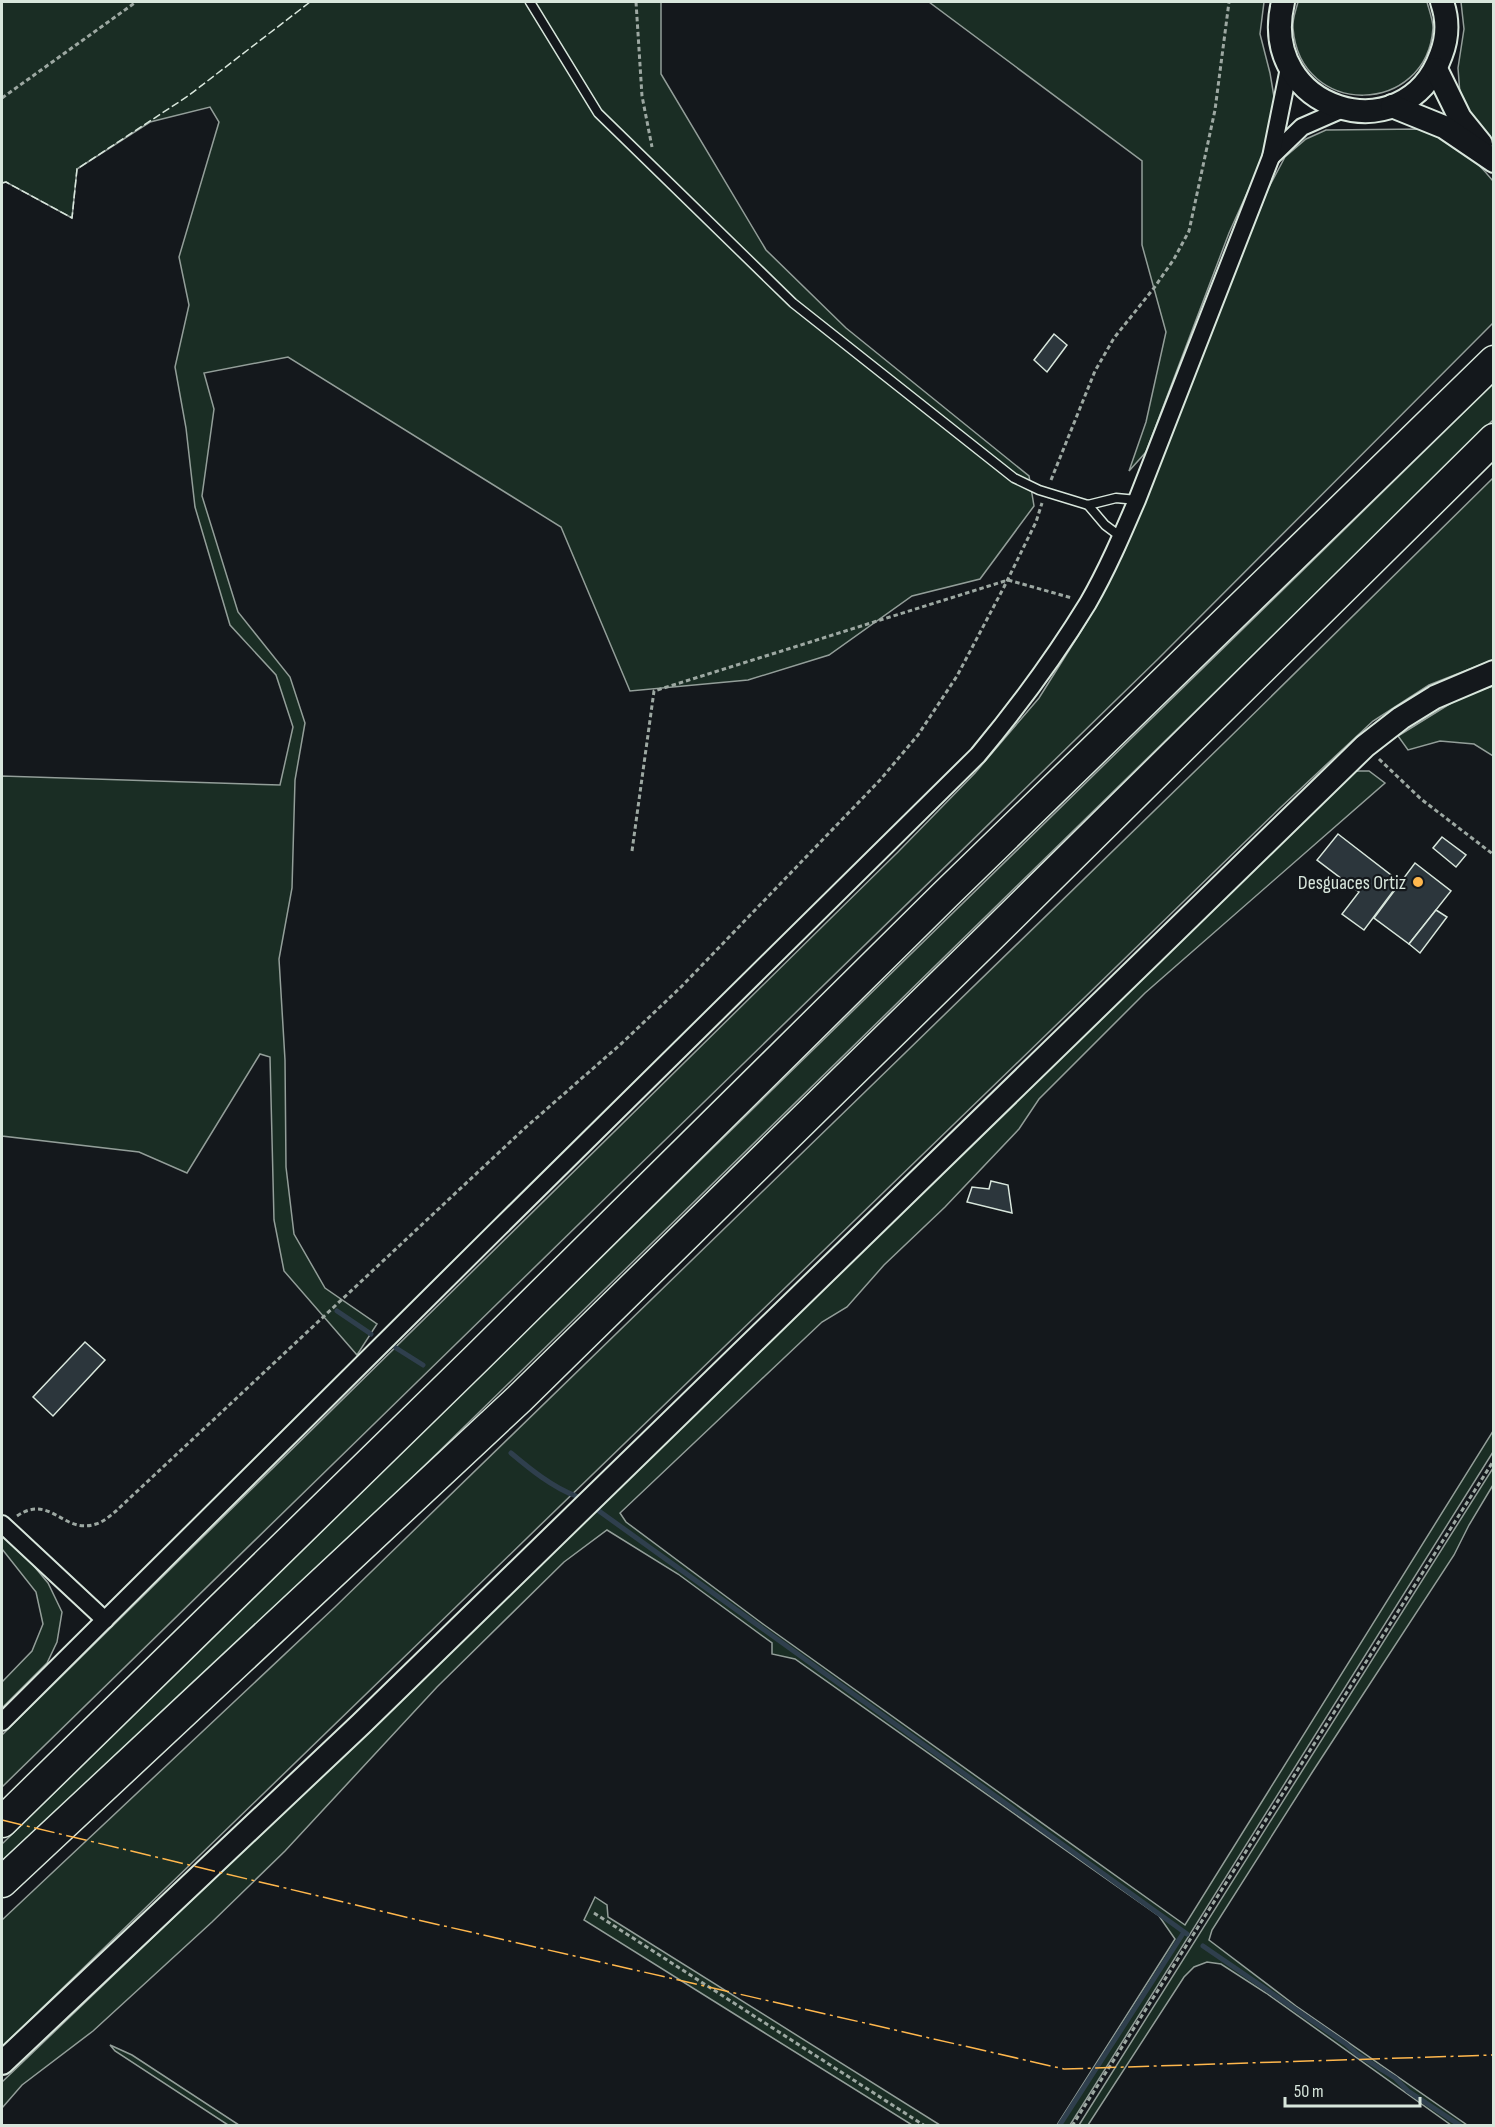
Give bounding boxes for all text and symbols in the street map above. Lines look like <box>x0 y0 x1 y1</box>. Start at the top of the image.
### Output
place label: Desguaces Ortiz <box>1298 871 1406 895</box>
marker: Desguaces Ortiz <box>1411 875 1425 889</box>
scale bar <box>1285 2070 1420 2108</box>
text: 50 m <box>1294 2081 1324 2102</box>

